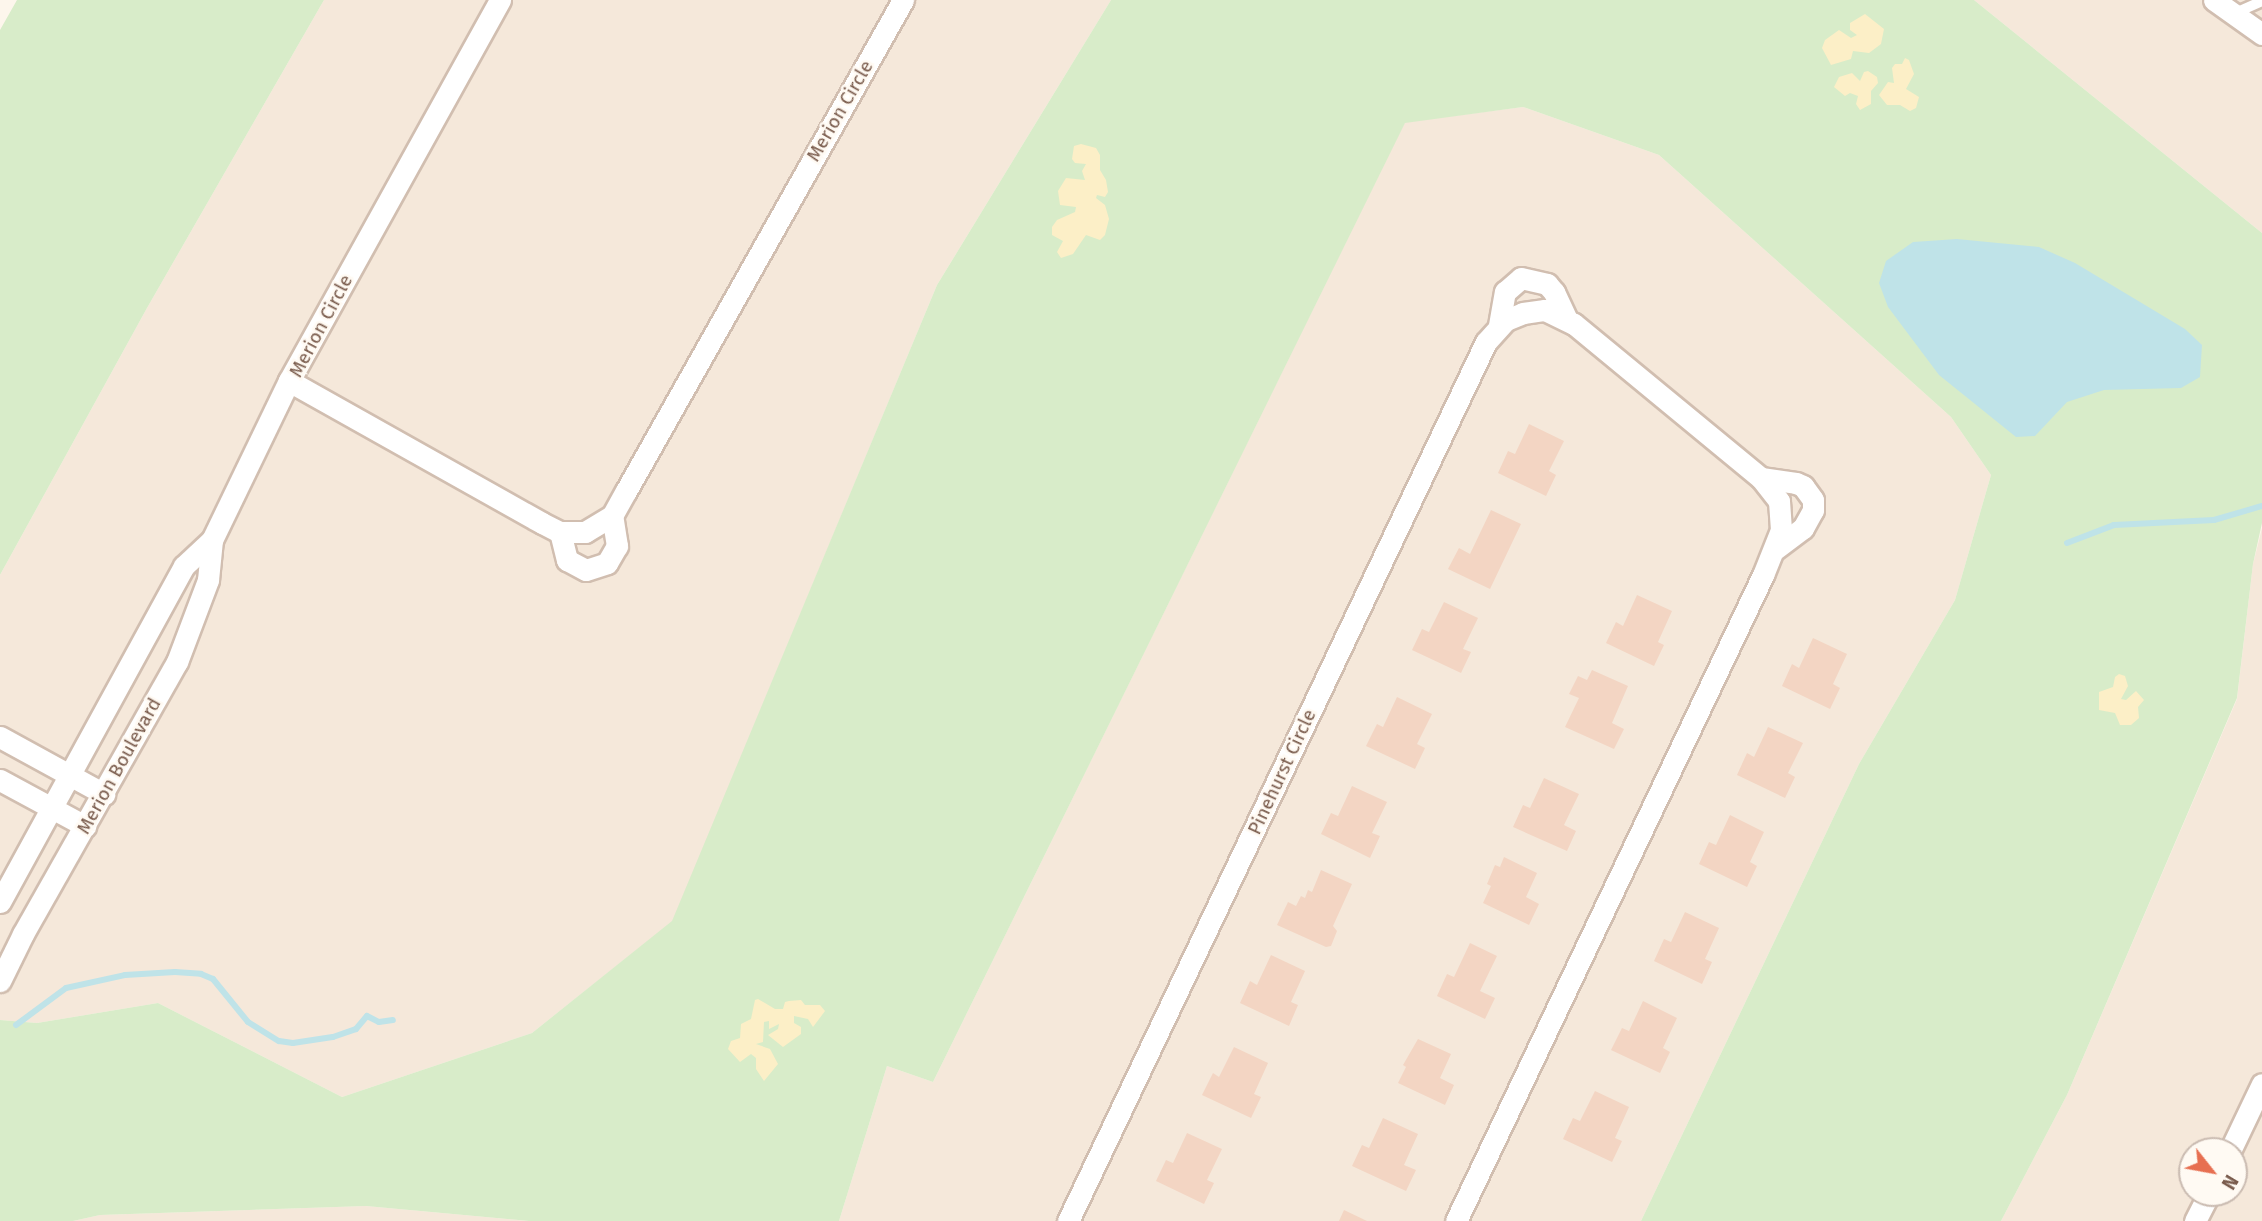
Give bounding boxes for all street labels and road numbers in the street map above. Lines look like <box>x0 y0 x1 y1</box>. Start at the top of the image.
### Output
street label: Merion Circle <box>802 56 878 166</box>
street label: Merion Circle <box>284 271 358 381</box>
street label: Merion Boulevard <box>72 694 166 838</box>
street label: Pinehurst Circle <box>1243 706 1321 838</box>

